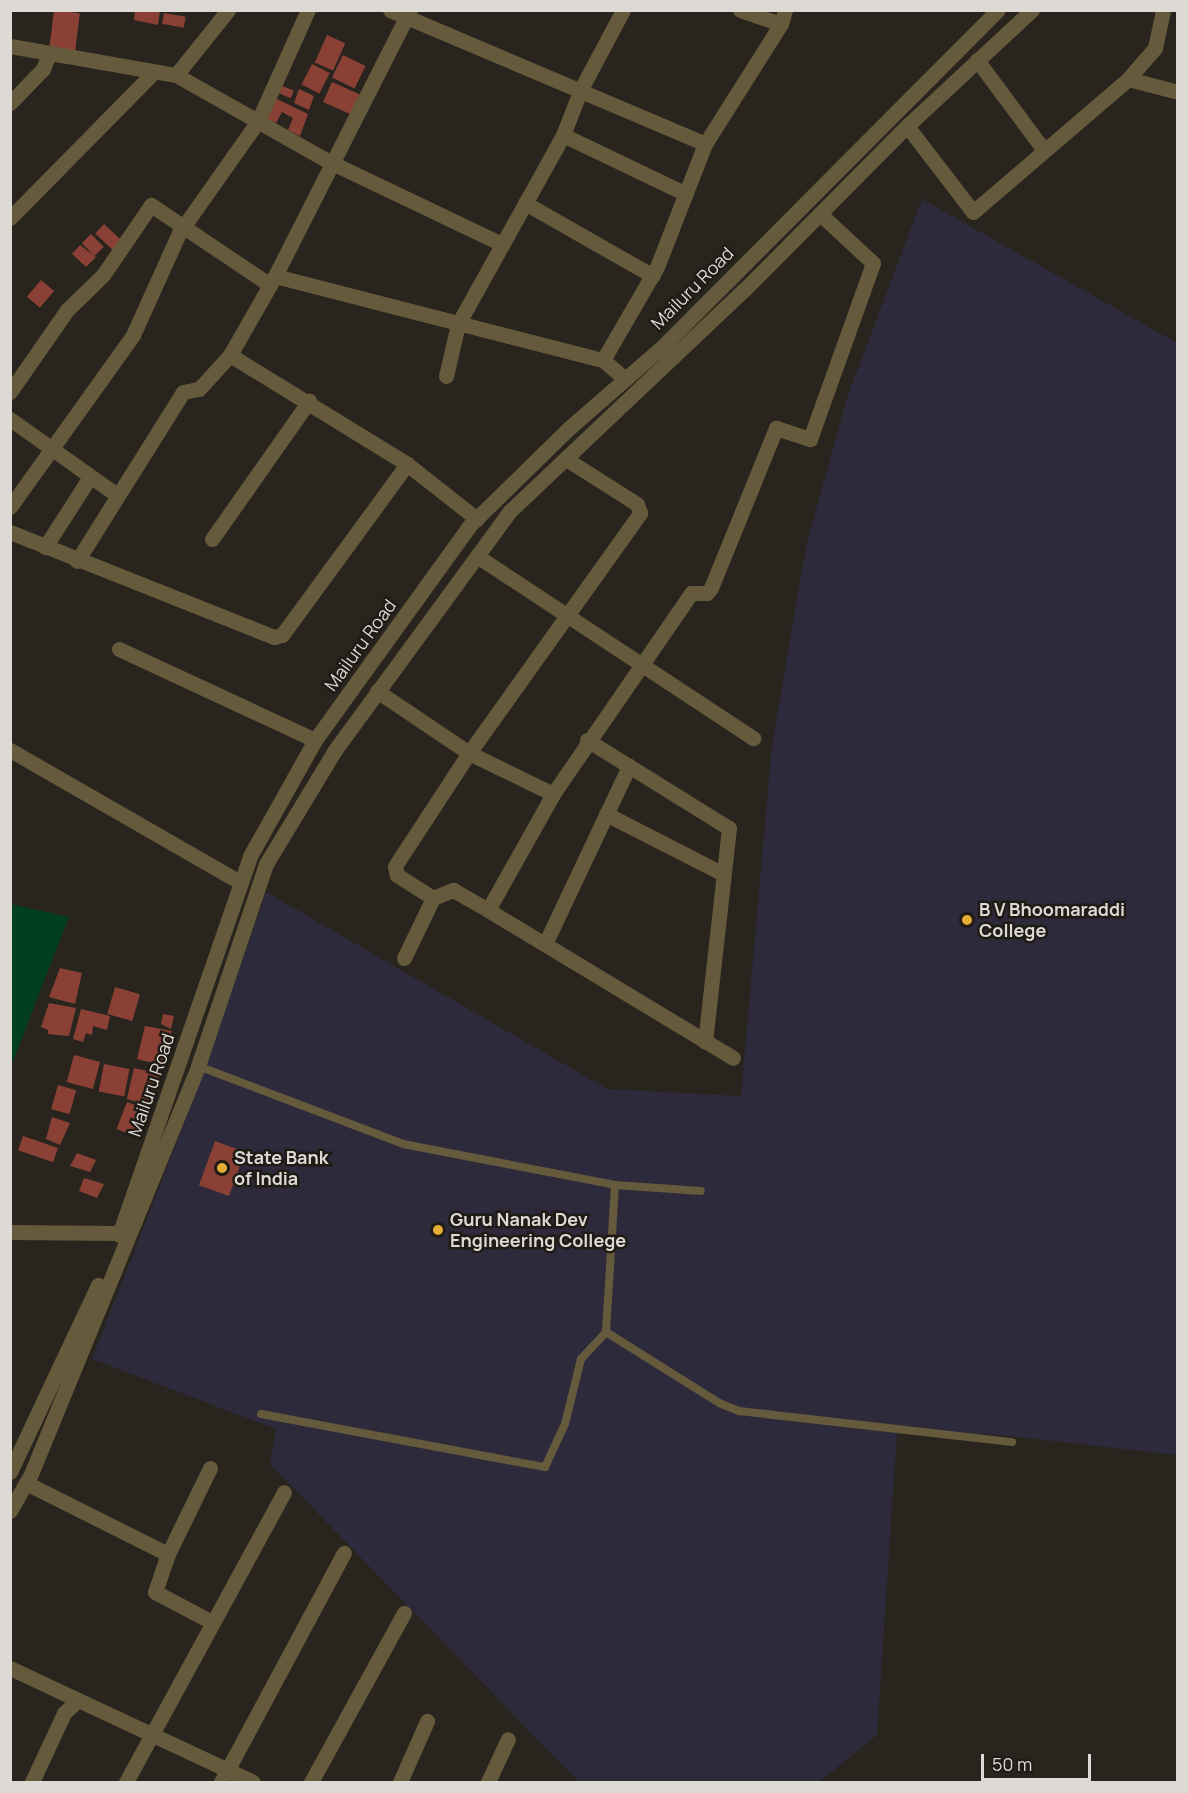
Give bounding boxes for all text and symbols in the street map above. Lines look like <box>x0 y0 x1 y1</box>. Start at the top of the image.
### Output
street label: Mailuru Road <box>646 242 738 334</box>
street label: Mailuru Road <box>320 595 400 695</box>
place label: B V Bhoomaraddi College <box>979 899 1125 942</box>
marker: B V Bhoomaraddi College <box>960 913 974 927</box>
street label: Mailuru Road <box>123 1031 179 1139</box>
place label: State Bank of India <box>234 1147 328 1190</box>
marker: State Bank of India <box>215 1161 229 1175</box>
place label: Guru Nanak Dev Engineering College <box>450 1209 626 1252</box>
marker: Guru Nanak Dev Engineering College <box>431 1223 445 1237</box>
scale bar <box>984 1742 1094 1780</box>
text: 50 m <box>992 1752 1032 1776</box>

